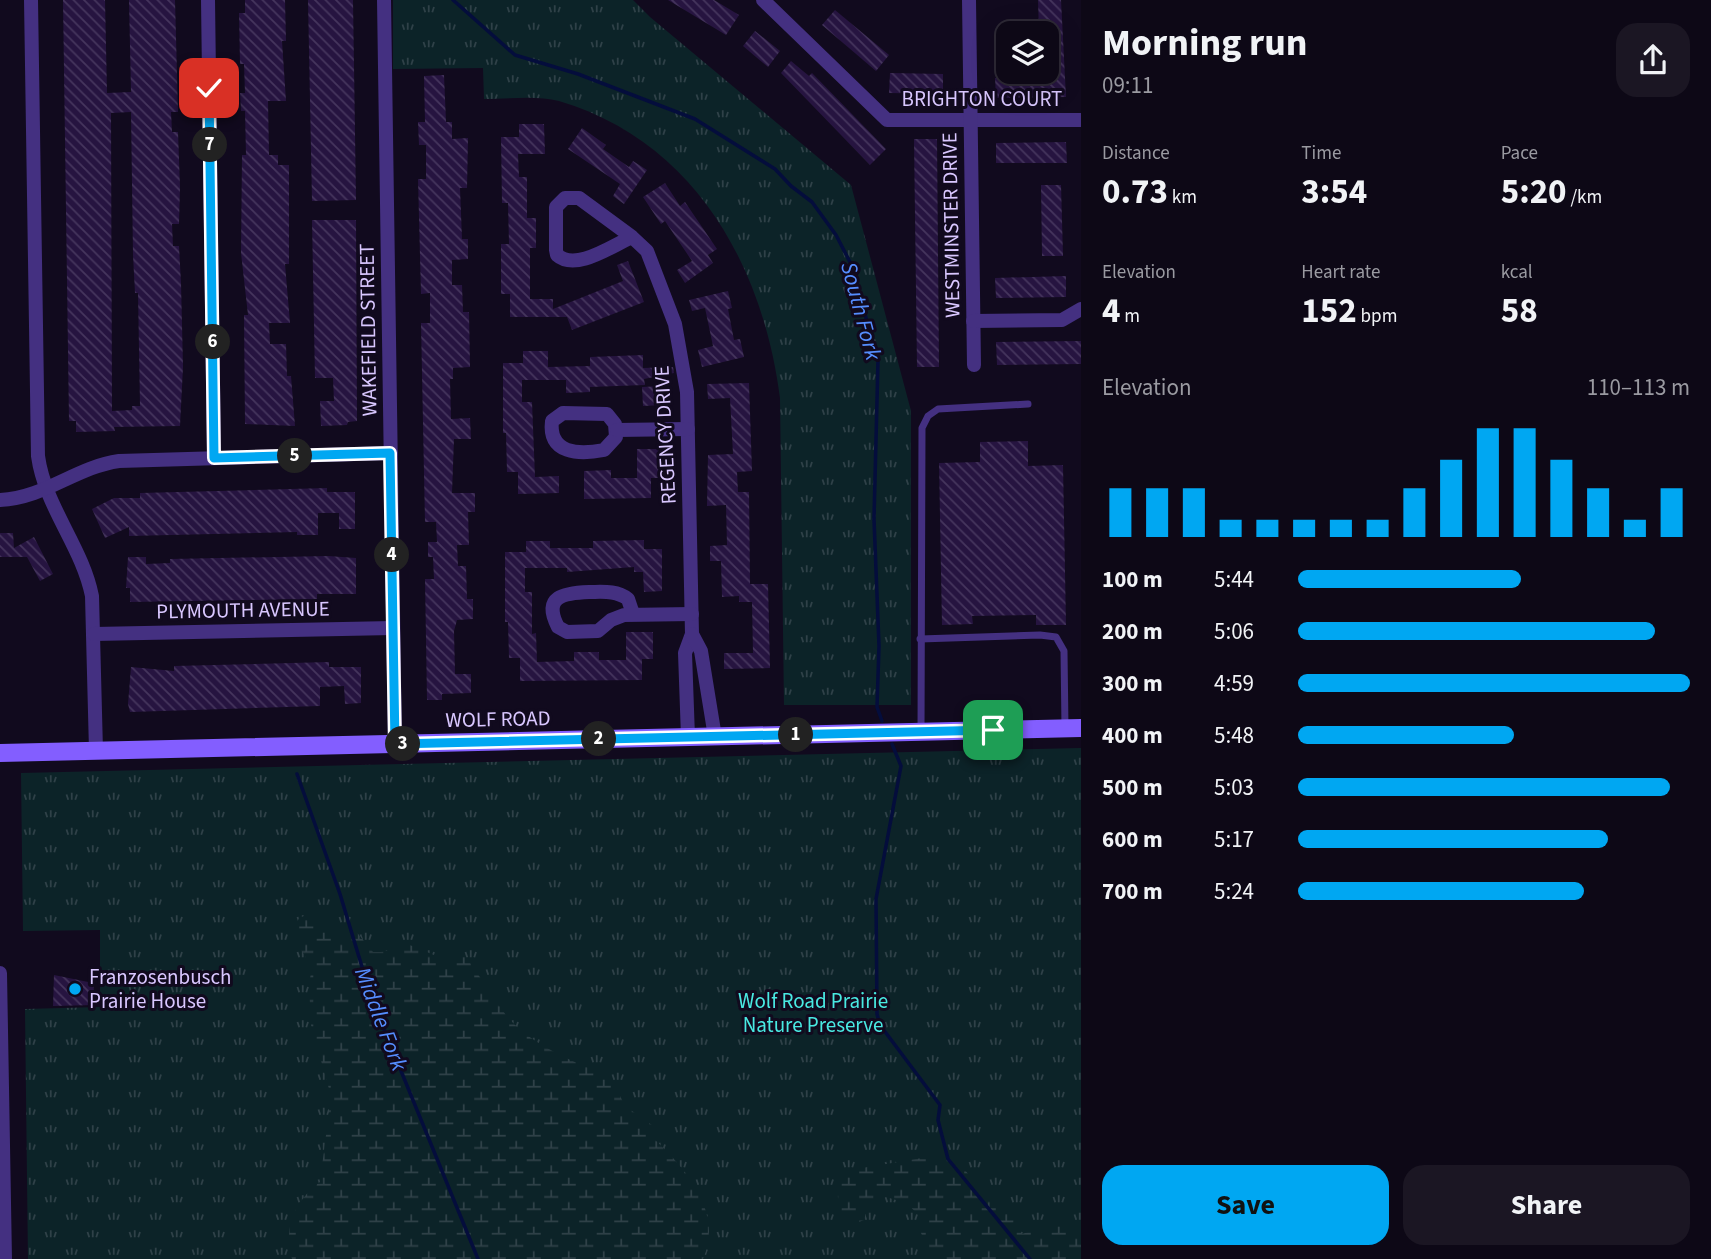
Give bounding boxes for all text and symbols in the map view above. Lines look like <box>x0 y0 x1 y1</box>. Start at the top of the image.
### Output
text: Morning run <box>1102 16 1307 70</box>
map controls <box>996 21 1059 84</box>
button: layers <box>996 21 1059 84</box>
button: share <box>1616 23 1690 97</box>
pin <box>179 58 239 118</box>
icon: check <box>190 69 228 107</box>
text: 09:11 <box>1102 69 1153 102</box>
street label: BRIGHTON COURT <box>902 84 1062 114</box>
pin: 7 <box>192 128 228 162</box>
text: 7 <box>204 131 215 158</box>
street label: WESTMINSTER DRIVE <box>934 132 968 318</box>
text: Distance <box>1102 140 1170 167</box>
text: Time <box>1301 140 1341 167</box>
text: Pace <box>1501 140 1538 167</box>
text: 0.73 <box>1102 167 1168 217</box>
text: 3:54 <box>1301 167 1367 217</box>
text: 5:20 <box>1501 167 1567 217</box>
text: km <box>1168 184 1197 211</box>
text: /km <box>1567 184 1602 211</box>
street label: WAKEFIELD STREET <box>351 243 385 417</box>
water label: South Fork <box>832 258 890 365</box>
text: Elevation <box>1102 259 1176 286</box>
text: Heart rate <box>1301 259 1380 286</box>
text: kcal <box>1501 259 1533 286</box>
text: 4 <box>1102 286 1120 336</box>
text: 152 <box>1301 286 1357 336</box>
text: 58 <box>1501 286 1538 336</box>
text: m <box>1120 303 1140 330</box>
text: bpm <box>1357 303 1397 330</box>
pin: 6 <box>196 324 230 360</box>
text: 6 <box>207 328 218 355</box>
street label: REGENCY DRIVE <box>646 365 684 505</box>
text: Elevation <box>1102 371 1192 404</box>
text: 110–113 m <box>1587 371 1690 404</box>
pin: 5 <box>278 438 312 474</box>
text: 5 <box>289 442 300 469</box>
pin: 4 <box>374 538 410 572</box>
text: 4 <box>386 541 397 568</box>
text: 100 m <box>1102 563 1163 596</box>
text: 5:44 <box>1214 563 1254 596</box>
street label: PLYMOUTH AVENUE <box>156 593 330 627</box>
text: 200 m <box>1102 615 1163 648</box>
text: 5:06 <box>1214 615 1254 648</box>
text: 300 m <box>1102 667 1163 700</box>
text: 4:59 <box>1214 667 1254 700</box>
pin <box>963 700 1023 760</box>
street label: WOLF ROAD <box>445 703 551 735</box>
icon: arrive <box>974 711 1012 749</box>
pin: 1 <box>778 718 814 752</box>
text: 400 m <box>1102 719 1163 752</box>
text: 5:48 <box>1214 719 1254 752</box>
text: 1 <box>790 721 801 748</box>
pin: 2 <box>582 722 616 756</box>
text: 2 <box>593 725 604 752</box>
pin: 3 <box>386 726 420 762</box>
text: 3 <box>397 730 408 757</box>
text: 500 m <box>1102 771 1163 804</box>
text: 5:03 <box>1214 771 1254 804</box>
text: 600 m <box>1102 823 1163 856</box>
text: 5:17 <box>1214 823 1254 856</box>
text: 700 m <box>1102 875 1163 908</box>
text: 5:24 <box>1214 875 1254 908</box>
place label: Franzosenbusch Prairie House <box>89 962 231 1016</box>
water label: Middle Fork <box>346 962 416 1077</box>
marker: Franzosenbusch Prairie House <box>67 981 83 997</box>
park label: Wolf Road Prairie Nature Preserve <box>738 986 888 1040</box>
button: Save <box>1102 1165 1389 1245</box>
button: Share <box>1403 1165 1690 1245</box>

